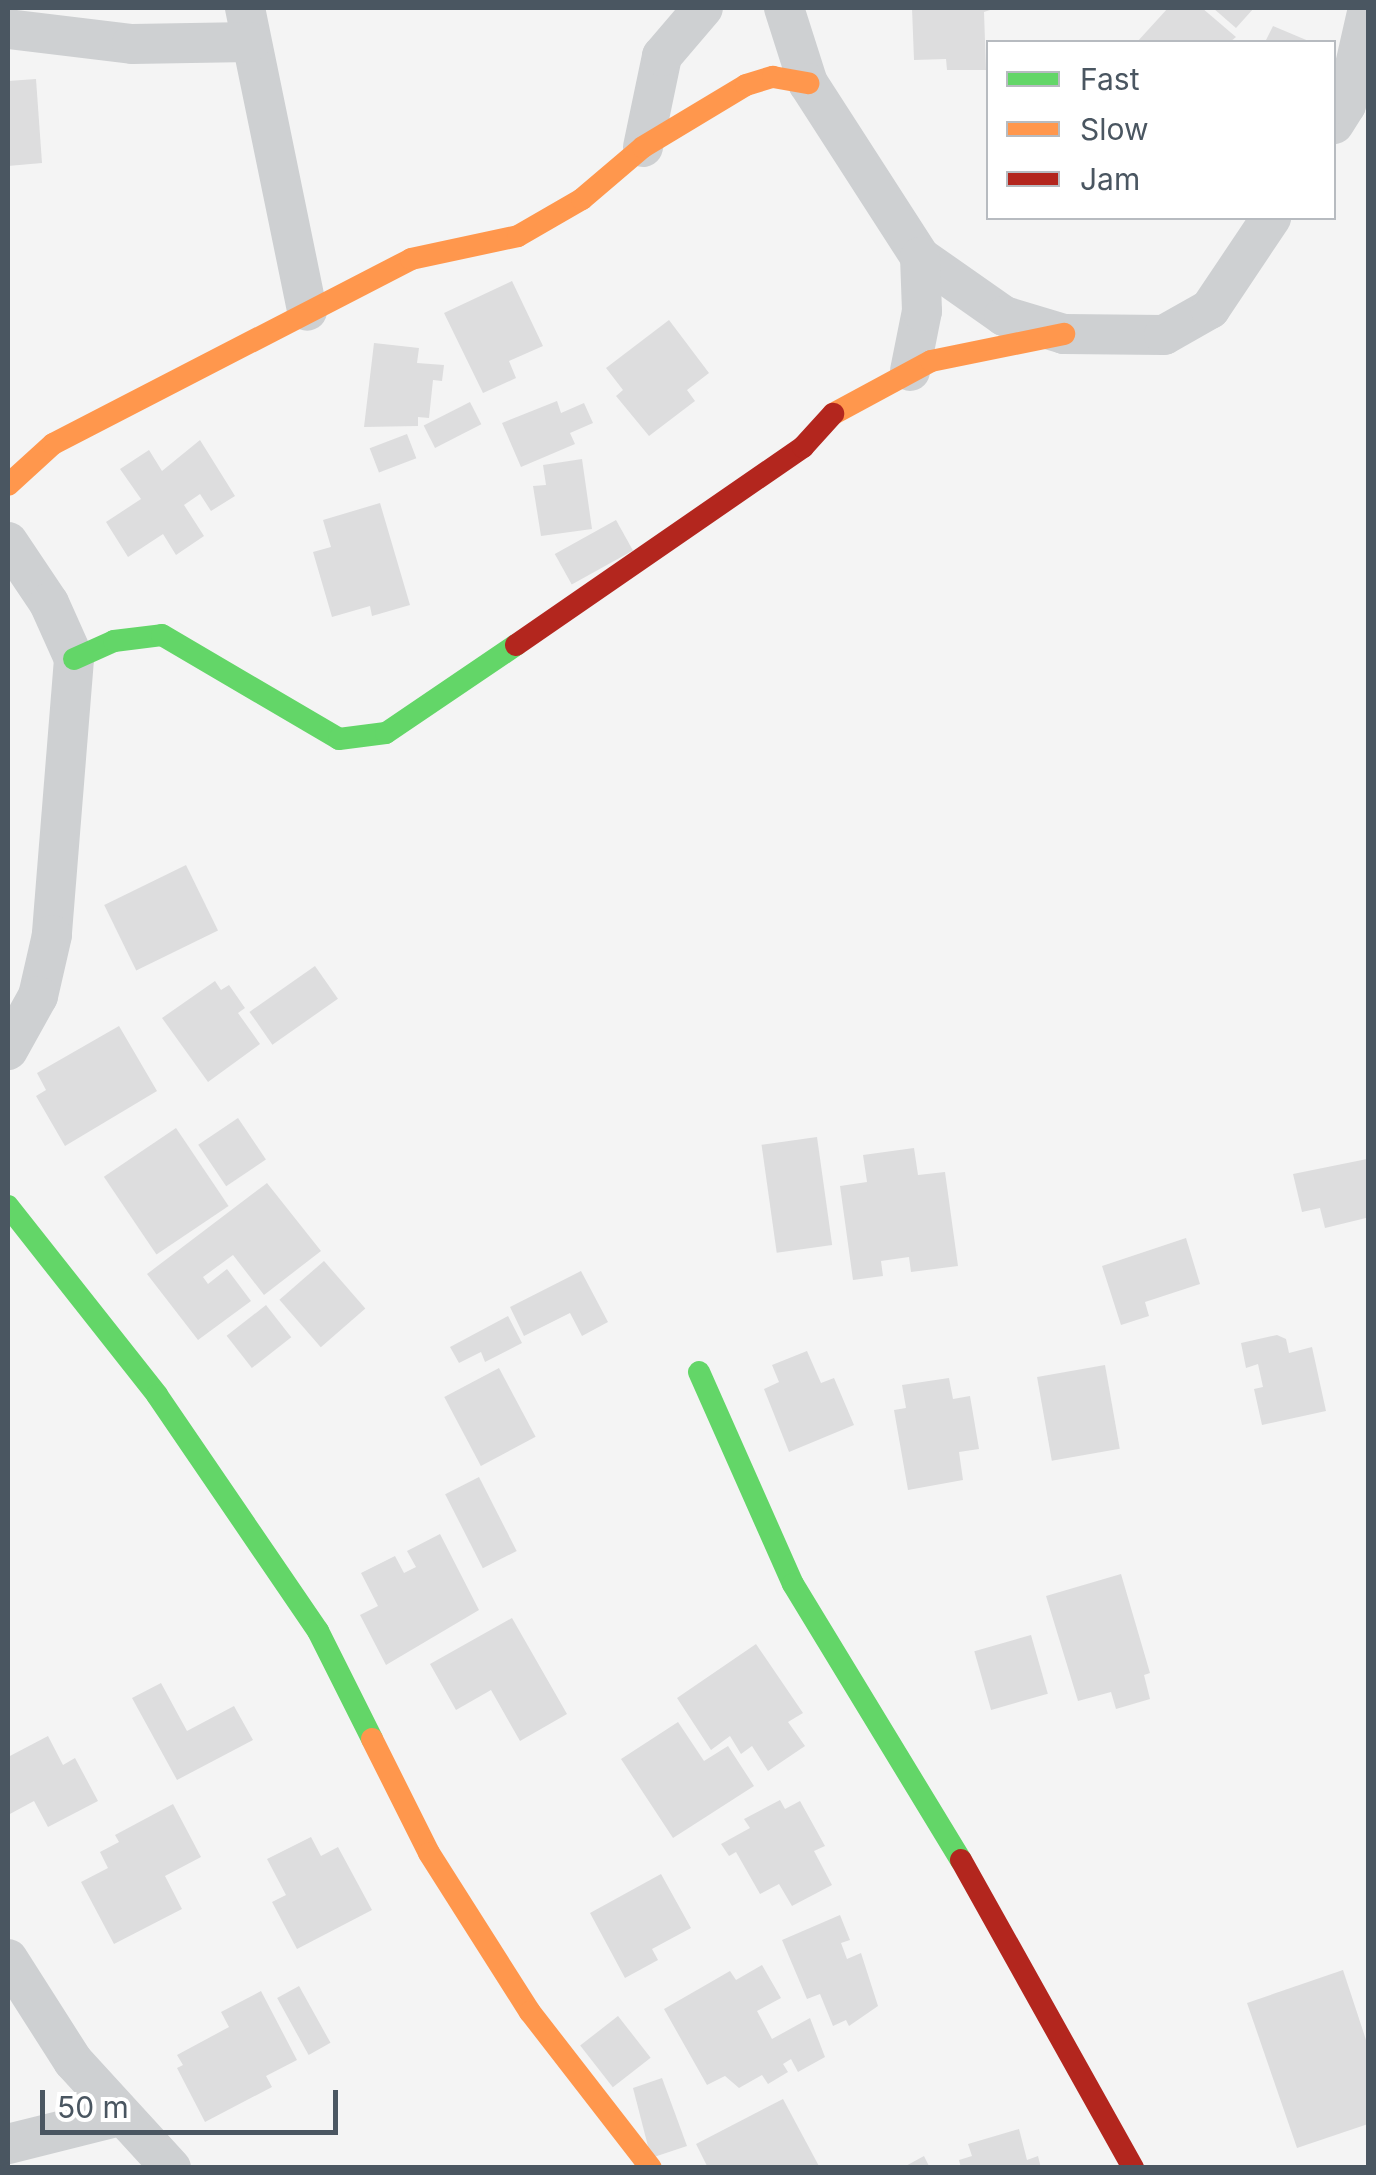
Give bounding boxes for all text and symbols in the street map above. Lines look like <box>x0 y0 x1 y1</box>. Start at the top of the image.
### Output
legend <box>986 40 1336 220</box>
text: Fast <box>1080 61 1139 97</box>
text: Slow <box>1080 111 1149 147</box>
text: Jam <box>1080 161 1140 197</box>
scale bar <box>45 2070 342 2132</box>
text: 50 m <box>57 2089 129 2125</box>

